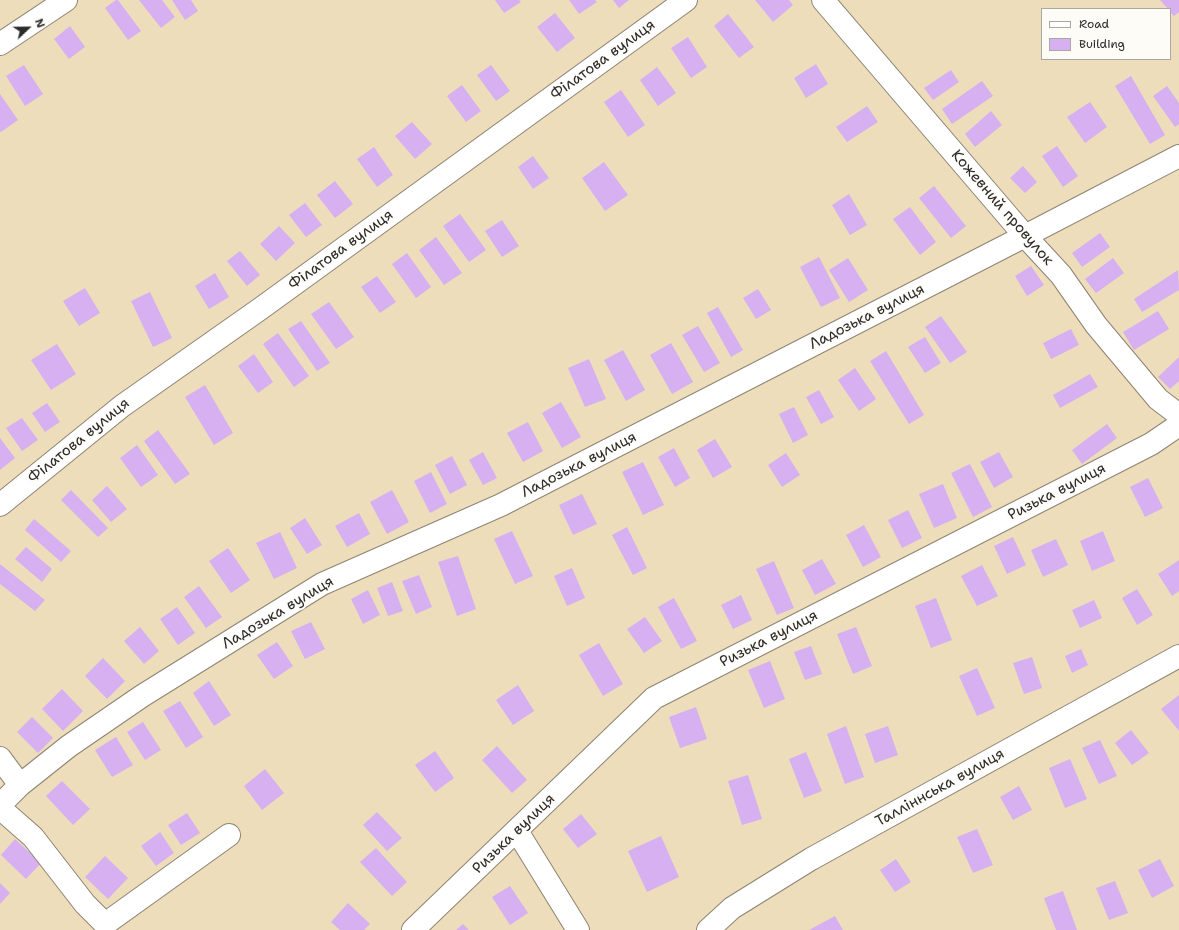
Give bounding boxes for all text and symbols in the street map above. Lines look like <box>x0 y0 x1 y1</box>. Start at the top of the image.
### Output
north arrow <box>8 8 48 48</box>
legend <box>1041 8 1171 60</box>
text: N <box>31 16 48 30</box>
street label: Філатова вулиця <box>547 16 659 104</box>
text: Road <box>1079 16 1109 32</box>
text: Building <box>1079 36 1125 52</box>
street label: Кожевний провулок <box>947 147 1057 269</box>
street label: Філатова вулиця <box>285 206 397 294</box>
street label: Ладозька вулиця <box>806 280 928 354</box>
street label: Філатова вулиця <box>25 395 133 487</box>
street label: Ладозька вулиця <box>518 428 640 502</box>
street label: Ризька вулиця <box>1005 460 1109 524</box>
street label: Ладозька вулиця <box>219 573 337 653</box>
street label: Ризька вулиця <box>717 607 821 671</box>
street label: Талліннська вулиця <box>872 745 1008 831</box>
street label: Ризька вулиця <box>469 790 559 878</box>

